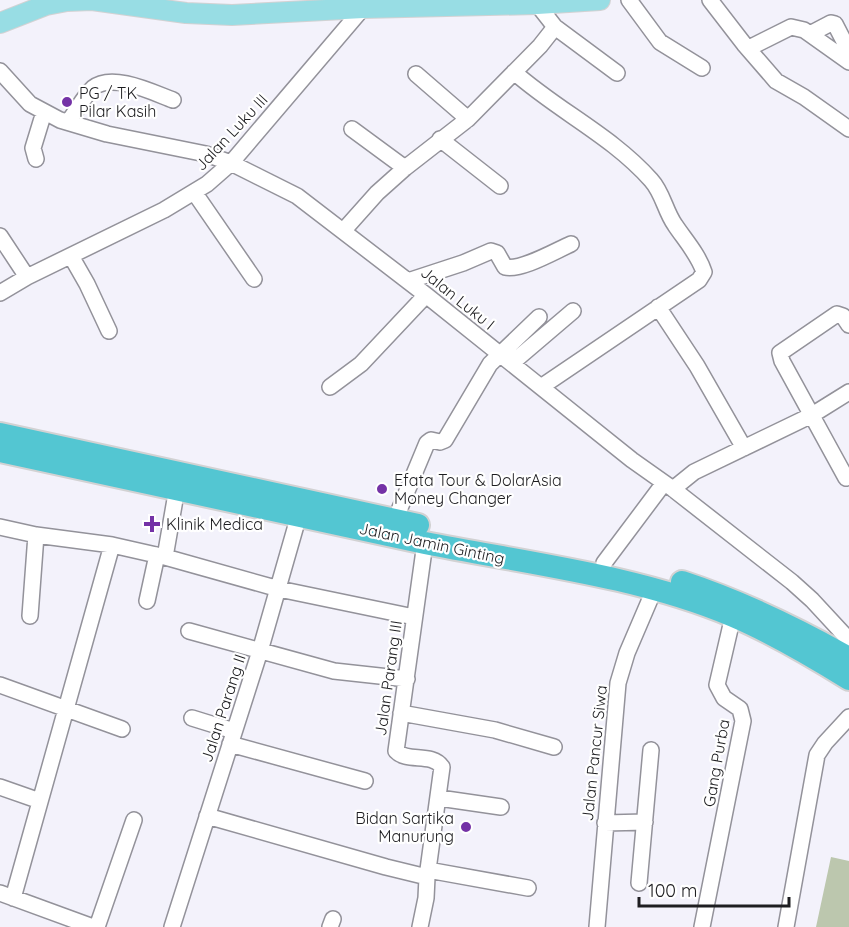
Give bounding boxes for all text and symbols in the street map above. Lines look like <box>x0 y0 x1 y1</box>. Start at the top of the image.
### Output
place label: PG / TK Pilar Kasih <box>79 83 156 121</box>
street label: Jalan Luku III <box>190 90 272 174</box>
marker: PG / TK Pilar Kasih <box>60 95 74 109</box>
street label: Jalan Luku I <box>417 262 499 334</box>
place label: Efata Tour & DolarAsia Money Changer <box>394 470 562 508</box>
marker: Efata Tour & DolarAsia Money Changer <box>375 482 389 496</box>
place label: Klinik Medica <box>166 514 263 534</box>
marker: Klinik Medica <box>143 515 161 533</box>
street label: Jalan Jamin Ginting <box>357 518 507 568</box>
street label: Jalan Parang III <box>370 619 406 737</box>
street label: Jalan Parang II <box>196 652 250 764</box>
street label: Jalan Pancur Siwa <box>577 684 611 822</box>
street label: Gang Purba <box>698 718 734 808</box>
place label: Bidan Sartika Manurung <box>355 808 454 846</box>
marker: Bidan Sartika Manurung <box>459 820 473 834</box>
scale bar <box>639 870 789 908</box>
text: 100 m <box>648 879 697 902</box>

